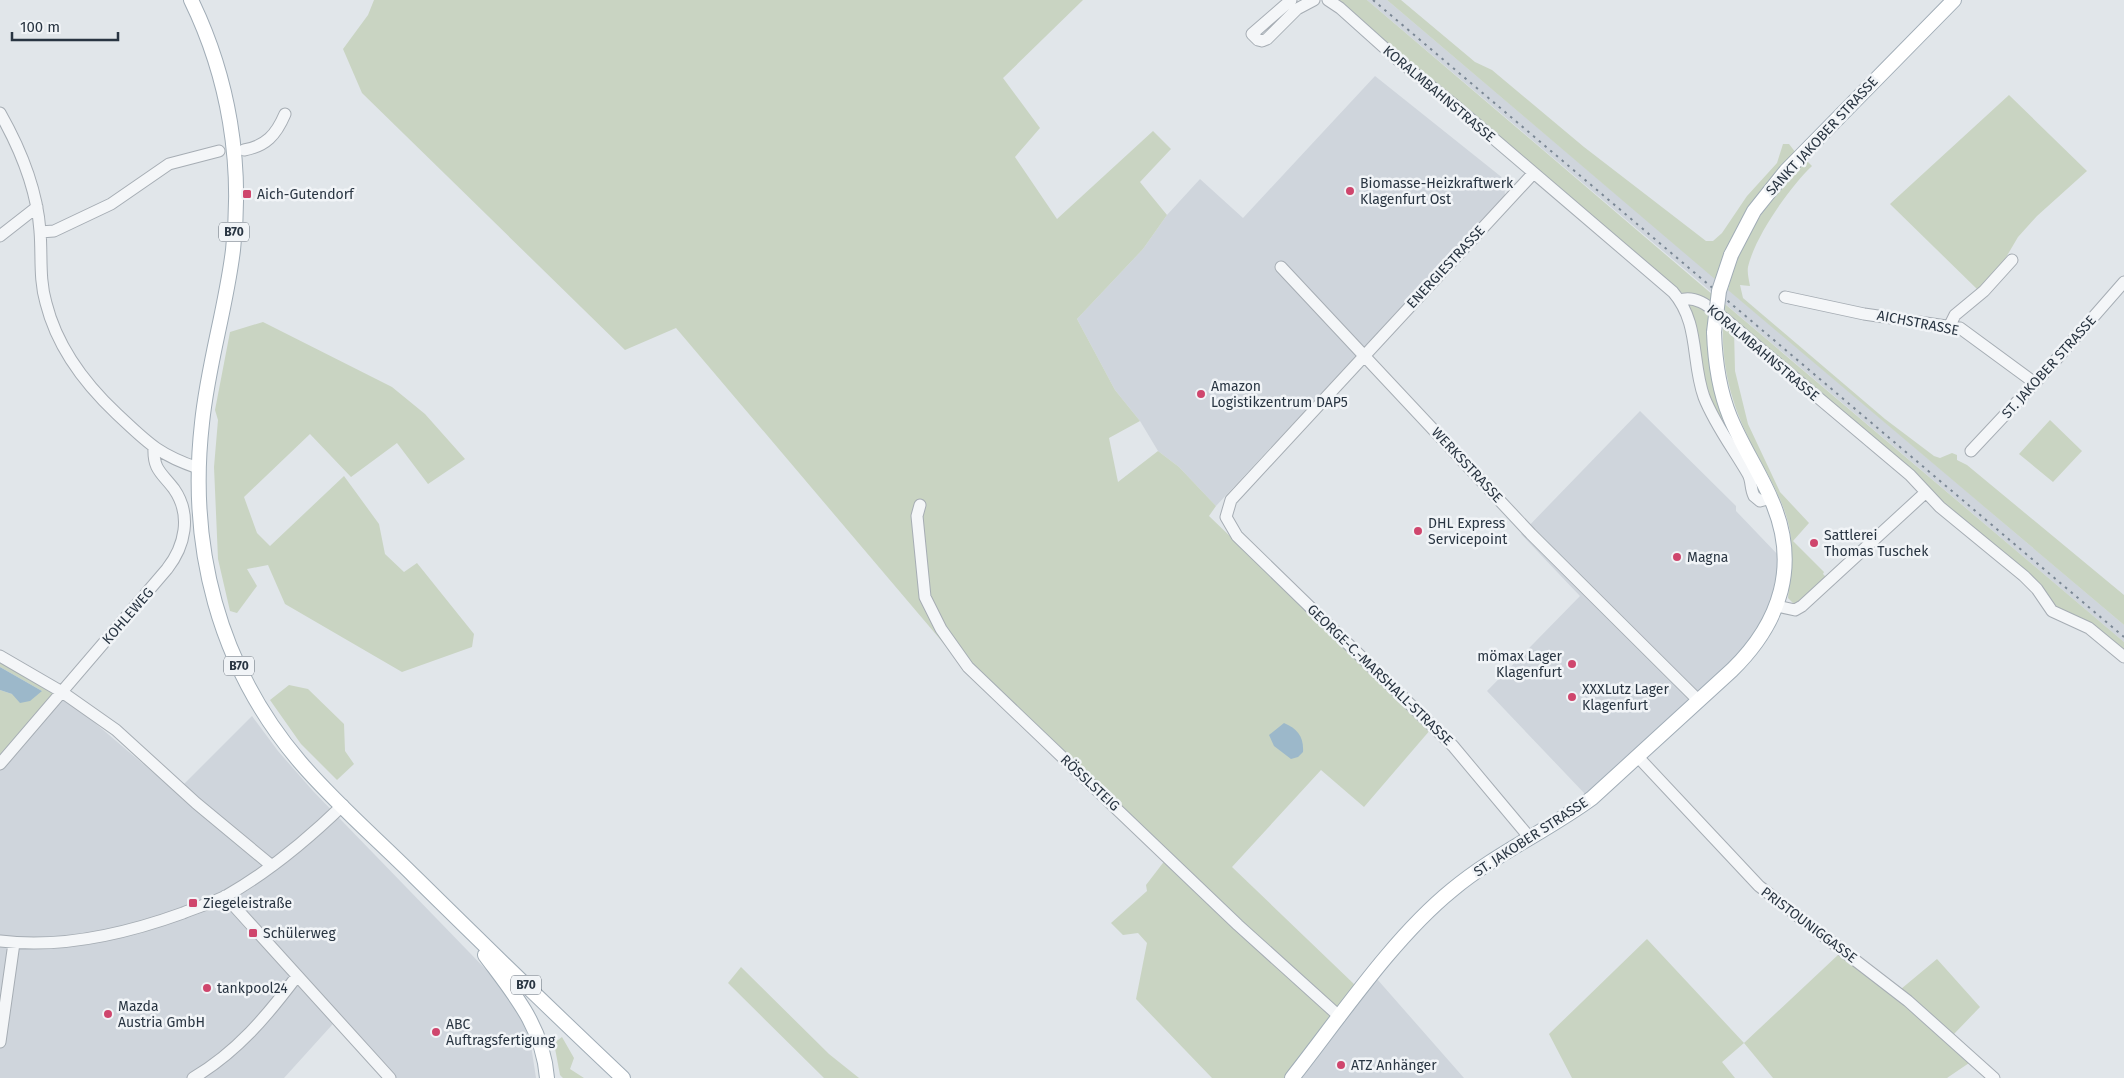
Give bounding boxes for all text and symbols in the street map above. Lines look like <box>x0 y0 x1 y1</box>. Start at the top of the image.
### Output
scale bar <box>12 10 119 42</box>
text: 100 m <box>20 18 60 36</box>
street label: KORALMBAHNSTRASSE <box>1379 42 1499 146</box>
street label: SANKT JAKOBER STRASSE <box>1763 73 1881 199</box>
place label: Biomasse-Heizkraftwerk Klagenfurt Ost <box>1360 175 1514 208</box>
marker: Biomasse-Heizkraftwerk Klagenfurt Ost <box>1344 185 1356 197</box>
place label: Aich-Gutendorf <box>257 186 355 203</box>
marker: Aich-Gutendorf <box>241 188 253 200</box>
road number: B70 <box>219 222 249 242</box>
street label: ENERGIESTRASSE <box>1403 222 1489 312</box>
street label: KORALMBAHNSTRASSE <box>1703 301 1823 405</box>
street label: AICHSTRASSE <box>1876 307 1960 339</box>
street label: ST. JAKOBER STRASSE <box>1998 312 2100 422</box>
place label: Amazon Logistikzentrum DAP5 <box>1211 378 1348 411</box>
marker: Amazon Logistikzentrum DAP5 <box>1195 388 1207 400</box>
street label: WERKSSTRASSE <box>1428 424 1506 506</box>
place label: DHL Express Servicepoint <box>1428 515 1508 548</box>
marker: DHL Express Servicepoint <box>1412 525 1424 537</box>
place label: Sattlerei Thomas Tuschek <box>1824 527 1929 560</box>
marker: Sattlerei Thomas Tuschek <box>1808 537 1820 549</box>
place label: Magna <box>1687 549 1728 566</box>
marker: Magna <box>1671 551 1683 563</box>
street label: KOHLEWEG <box>99 584 157 648</box>
street label: GEORGE-C.-MARSHALL-STRASSE <box>1304 601 1456 749</box>
place label: mömax Lager Klagenfurt <box>1477 648 1563 681</box>
road number: B70 <box>224 656 254 676</box>
marker: mömax Lager Klagenfurt <box>1566 658 1578 670</box>
place label: XXXLutz Lager Klagenfurt <box>1582 681 1669 714</box>
marker: XXXLutz Lager Klagenfurt <box>1566 691 1578 703</box>
street label: RÖSSLSTEIG <box>1057 751 1124 815</box>
street label: ST. JAKOBER STRASSE <box>1471 794 1591 880</box>
street label: PRISTOUNIGGASSE <box>1758 883 1860 967</box>
place label: Ziegeleistraße <box>203 895 292 912</box>
marker: Ziegeleistraße <box>187 897 199 909</box>
place label: Schülerweg <box>263 925 336 942</box>
marker: Schülerweg <box>247 927 259 939</box>
road number: B70 <box>511 976 541 994</box>
place label: tankpool24 <box>217 980 288 997</box>
marker: tankpool24 <box>201 982 213 994</box>
place label: Mazda Austria GmbH <box>118 998 205 1031</box>
marker: Mazda Austria GmbH <box>102 1008 114 1020</box>
place label: ABC Auftragsfertigung <box>446 1016 556 1049</box>
marker: ABC Auftragsfertigung <box>430 1026 442 1038</box>
place label: ATZ Anhänger <box>1351 1057 1437 1074</box>
marker: ATZ Anhänger <box>1335 1059 1347 1071</box>

